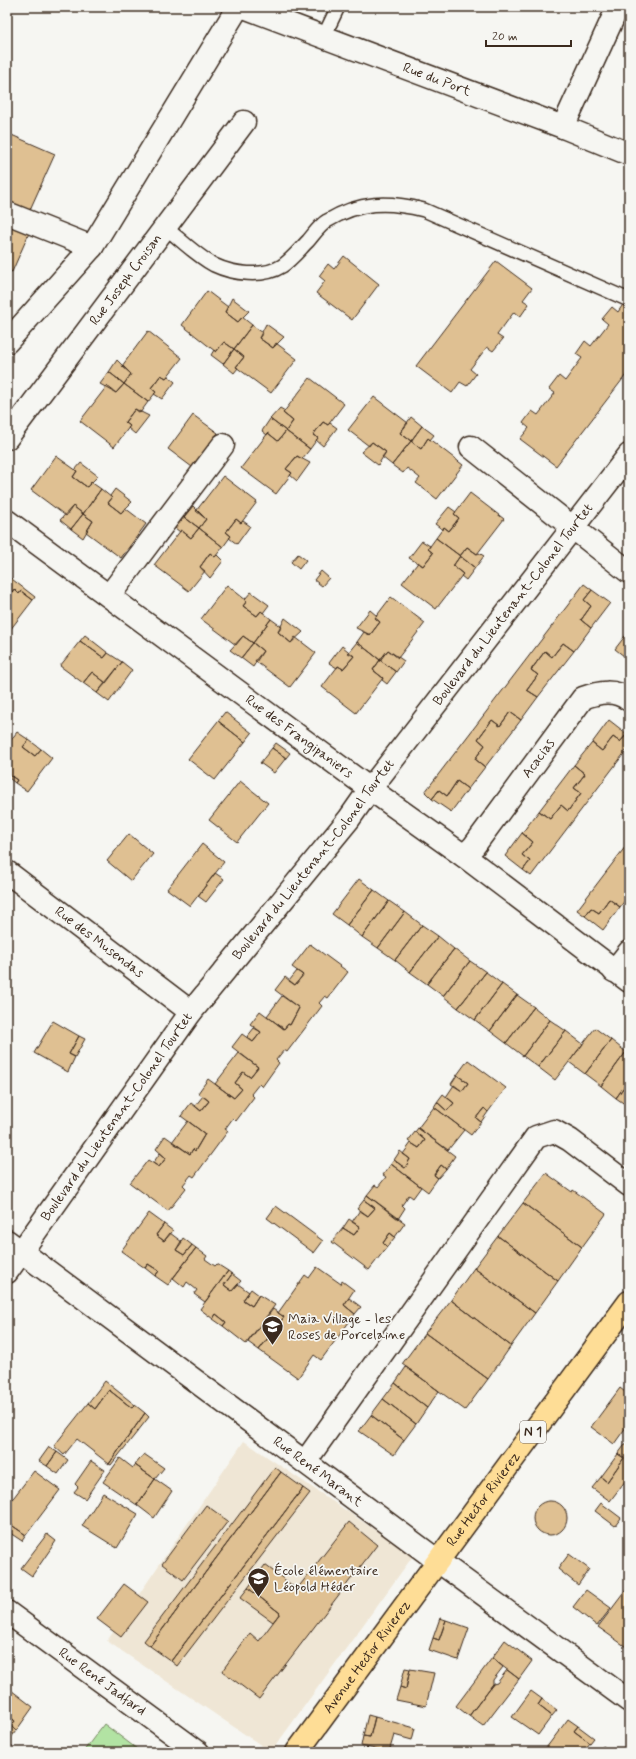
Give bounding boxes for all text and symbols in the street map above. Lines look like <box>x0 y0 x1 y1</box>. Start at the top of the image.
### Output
scale bar <box>486 22 571 48</box>
text: 20 m <box>492 29 518 45</box>
street label: Rue du Port <box>400 59 474 101</box>
street label: Rue Joseph Croisan <box>86 230 166 329</box>
street label: Boulevard du Lieutenant-Colonel Tourtet <box>429 500 597 709</box>
street label: Rue des Frangipaniers <box>241 691 357 782</box>
street label: Acacias <box>518 735 559 782</box>
street label: Boulevard du Lieutenant-Colonel Tourtet <box>228 756 399 964</box>
street label: Rue des Musendas <box>51 902 148 982</box>
street label: Boulevard du Lieutenant-Colonel Tourtet <box>37 1009 197 1225</box>
place label: Maia Village - les Roses de Porcelaine <box>288 1310 405 1344</box>
school or university icon: Maia Village - les Roses de Porcelaine <box>259 1314 285 1347</box>
road number: N 1 <box>520 1421 546 1443</box>
street label: Rue René Marant <box>269 1432 367 1511</box>
street label: Rue Hector Rivierez <box>443 1448 525 1550</box>
place label: École élémentaire Léopold Héder <box>274 1562 379 1596</box>
school or university icon: École élémentaire Léopold Héder <box>246 1566 272 1599</box>
street label: Avenue Hector Rivierez <box>319 1597 415 1717</box>
street label: Rue René Jadfard <box>55 1644 150 1720</box>

